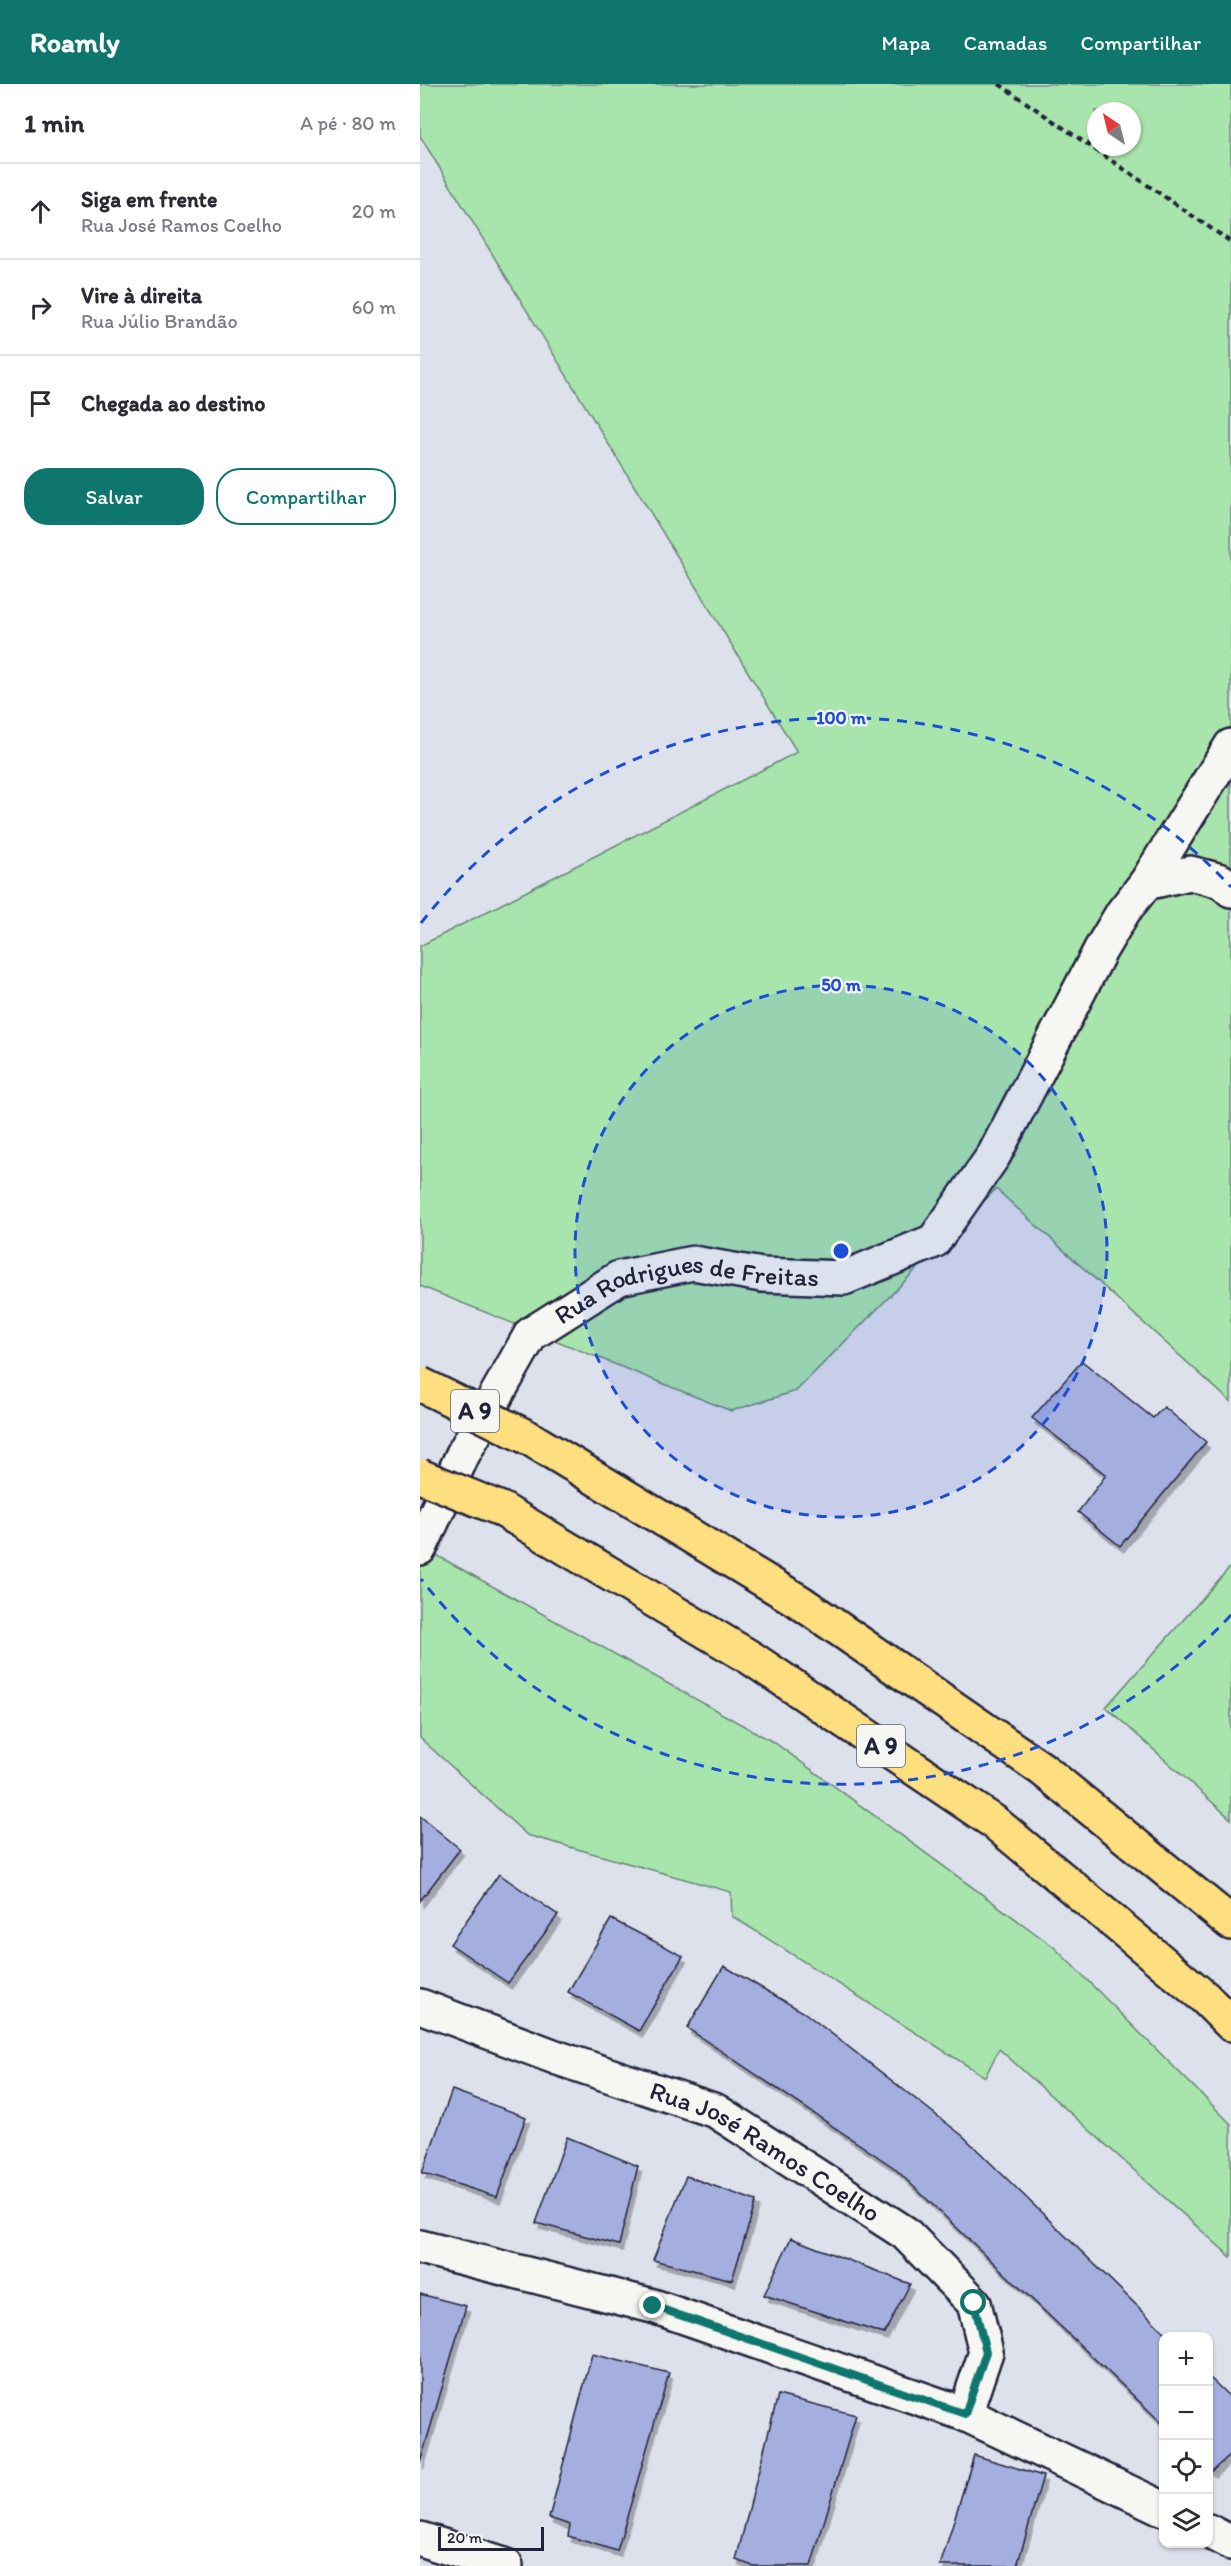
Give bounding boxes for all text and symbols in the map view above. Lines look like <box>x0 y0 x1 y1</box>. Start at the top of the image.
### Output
text: Roamly <box>30 25 120 59</box>
text: Mapa <box>882 30 930 55</box>
text: Camadas <box>963 30 1047 55</box>
text: Compartilhar <box>1080 30 1201 55</box>
north arrow <box>1087 102 1141 156</box>
text: 1 min <box>24 107 84 139</box>
text: A pé · 80 m <box>300 111 396 135</box>
text: Siga em frente <box>81 186 217 213</box>
icon: ahead <box>24 195 57 228</box>
text: 20 m <box>352 199 396 223</box>
text: Rua José Ramos Coelho <box>81 213 282 237</box>
text: Vire à direita <box>81 282 202 309</box>
icon: right <box>24 291 57 324</box>
text: 60 m <box>352 295 396 319</box>
text: Rua Júlio Brandão <box>81 309 238 333</box>
icon: arrive <box>24 387 57 420</box>
text: Chegada ao destino <box>81 390 265 417</box>
button: Salvar <box>24 468 204 525</box>
button: Compartilhar <box>216 468 396 525</box>
text: 100 m <box>816 707 867 729</box>
text: 50 m <box>821 974 862 996</box>
centre of rings <box>831 1241 851 1261</box>
street label: Rua Rodrigues de Freitas <box>548 1247 820 1331</box>
road number: A 9 <box>451 1390 499 1432</box>
road number: A 9 <box>857 1725 905 1767</box>
street label: Rua José Ramos Coelho <box>646 2074 886 2229</box>
route start <box>960 2289 986 2315</box>
route end <box>639 2292 665 2318</box>
map controls <box>1159 2332 1213 2548</box>
button: + <box>1159 2332 1213 2386</box>
button: − <box>1159 2386 1213 2440</box>
button: locate <box>1159 2440 1213 2494</box>
button: layers <box>1159 2494 1213 2548</box>
scale bar <box>438 2524 544 2552</box>
text: 20 m <box>447 2528 482 2547</box>

